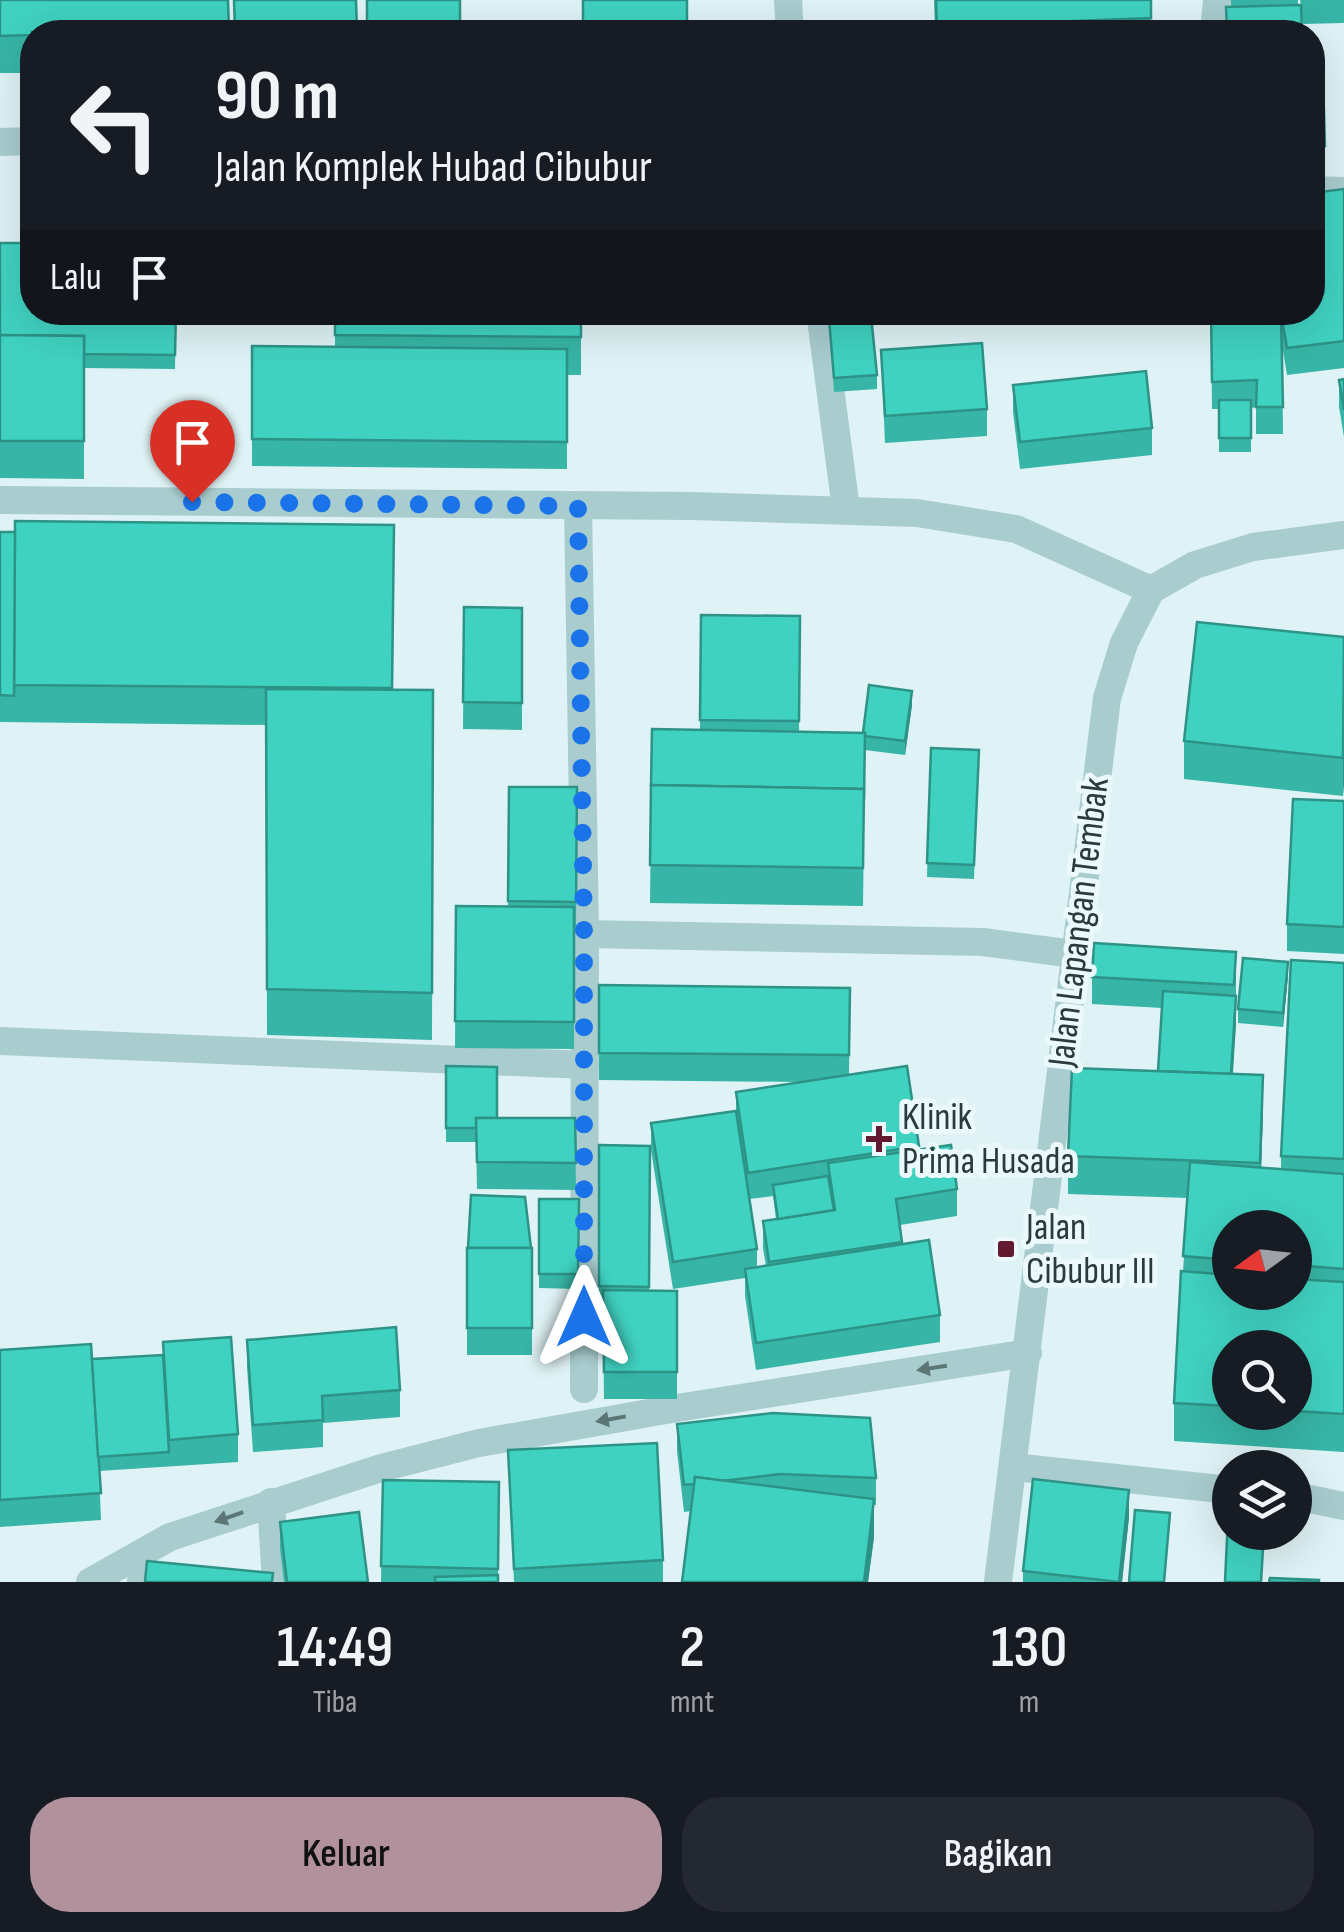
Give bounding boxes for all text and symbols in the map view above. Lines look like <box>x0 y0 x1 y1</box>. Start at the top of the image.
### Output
text: 90 m <box>215 55 339 139</box>
icon: left <box>50 60 180 190</box>
text: Jalan Komplek Hubad Cibubur <box>215 140 652 195</box>
icon: arrive <box>122 250 177 305</box>
text: Lalu <box>50 255 102 300</box>
pin <box>150 400 235 503</box>
icon: arrive <box>165 415 220 470</box>
street label: Jalan Lapangan Tembak <box>1039 774 1119 1070</box>
place label: Klinik Prima Husada <box>902 1095 1075 1184</box>
marker: Klinik Prima Husada <box>866 1126 892 1152</box>
place label: Jalan Cibubur III <box>1025 1205 1155 1294</box>
north arrow <box>1212 1210 1312 1310</box>
map controls <box>1212 1210 1312 1550</box>
marker: Jalan Cibubur III <box>995 1238 1017 1260</box>
position arrow <box>532 1265 636 1369</box>
button: search <box>1212 1330 1312 1430</box>
one-way arrow <box>916 1361 947 1377</box>
one-way arrow <box>595 1412 626 1427</box>
button: layers <box>1212 1450 1312 1550</box>
one-way arrow <box>214 1510 244 1525</box>
text: 14:49 <box>277 1612 393 1684</box>
text: 2 <box>679 1612 705 1684</box>
text: 130 <box>991 1612 1067 1684</box>
text: Tiba <box>313 1683 357 1722</box>
text: mnt <box>670 1683 714 1722</box>
text: m <box>1019 1683 1039 1722</box>
button: Keluar <box>30 1797 662 1912</box>
button: Bagikan <box>682 1797 1314 1912</box>

